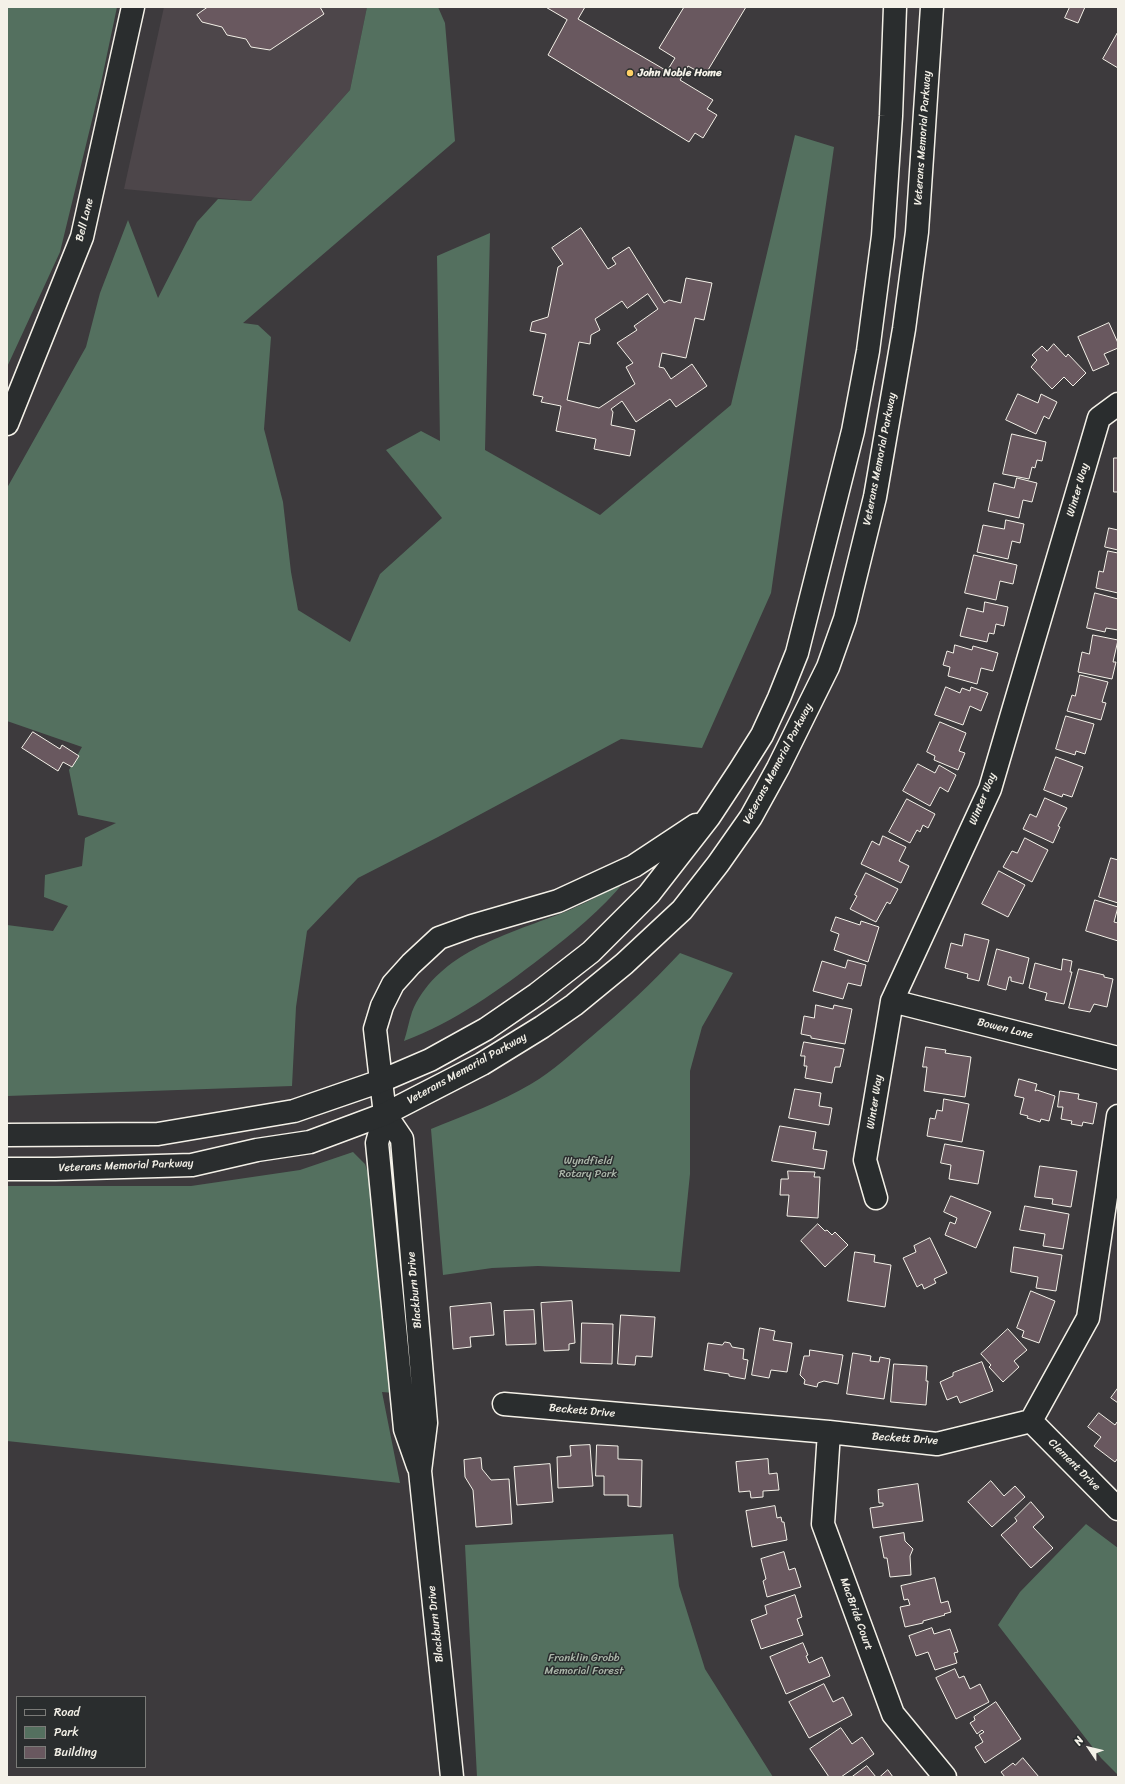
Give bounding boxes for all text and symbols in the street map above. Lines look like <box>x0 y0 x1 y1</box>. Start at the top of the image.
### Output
place label: John Noble Home <box>638 66 722 80</box>
marker: John Noble Home <box>625 68 635 78</box>
street label: Veterans Memorial Parkway <box>912 70 934 206</box>
street label: Bell Lane <box>73 197 97 243</box>
street label: Veterans Memorial Parkway <box>861 392 899 526</box>
street label: Winter Way <box>1064 462 1092 518</box>
street label: Veterans Memorial Parkway <box>741 701 815 827</box>
street label: Winter Way <box>967 771 999 827</box>
street label: Bowen Lane <box>976 1016 1034 1042</box>
street label: Veterans Memorial Parkway <box>405 1031 529 1107</box>
street label: Winter Way <box>864 1074 886 1130</box>
park label: Wyndfield Rotary Park <box>559 1154 617 1180</box>
street label: Veterans Memorial Parkway <box>58 1157 194 1175</box>
street label: Blackburn Drive <box>405 1251 425 1329</box>
street label: Beckett Drive <box>548 1402 616 1420</box>
street label: Beckett Drive <box>871 1430 939 1448</box>
street label: Clement Drive <box>1045 1436 1103 1494</box>
street label: MacBride Court <box>837 1576 875 1652</box>
street label: Blackburn Drive <box>425 1585 447 1663</box>
park label: Franklin Grobb Memorial Forest <box>545 1651 623 1677</box>
legend <box>16 1696 146 1768</box>
text: Road <box>54 1701 80 1723</box>
text: Park <box>54 1721 79 1743</box>
north arrow <box>1069 1728 1109 1768</box>
text: N <box>1069 1732 1089 1749</box>
text: Building <box>54 1741 97 1763</box>

